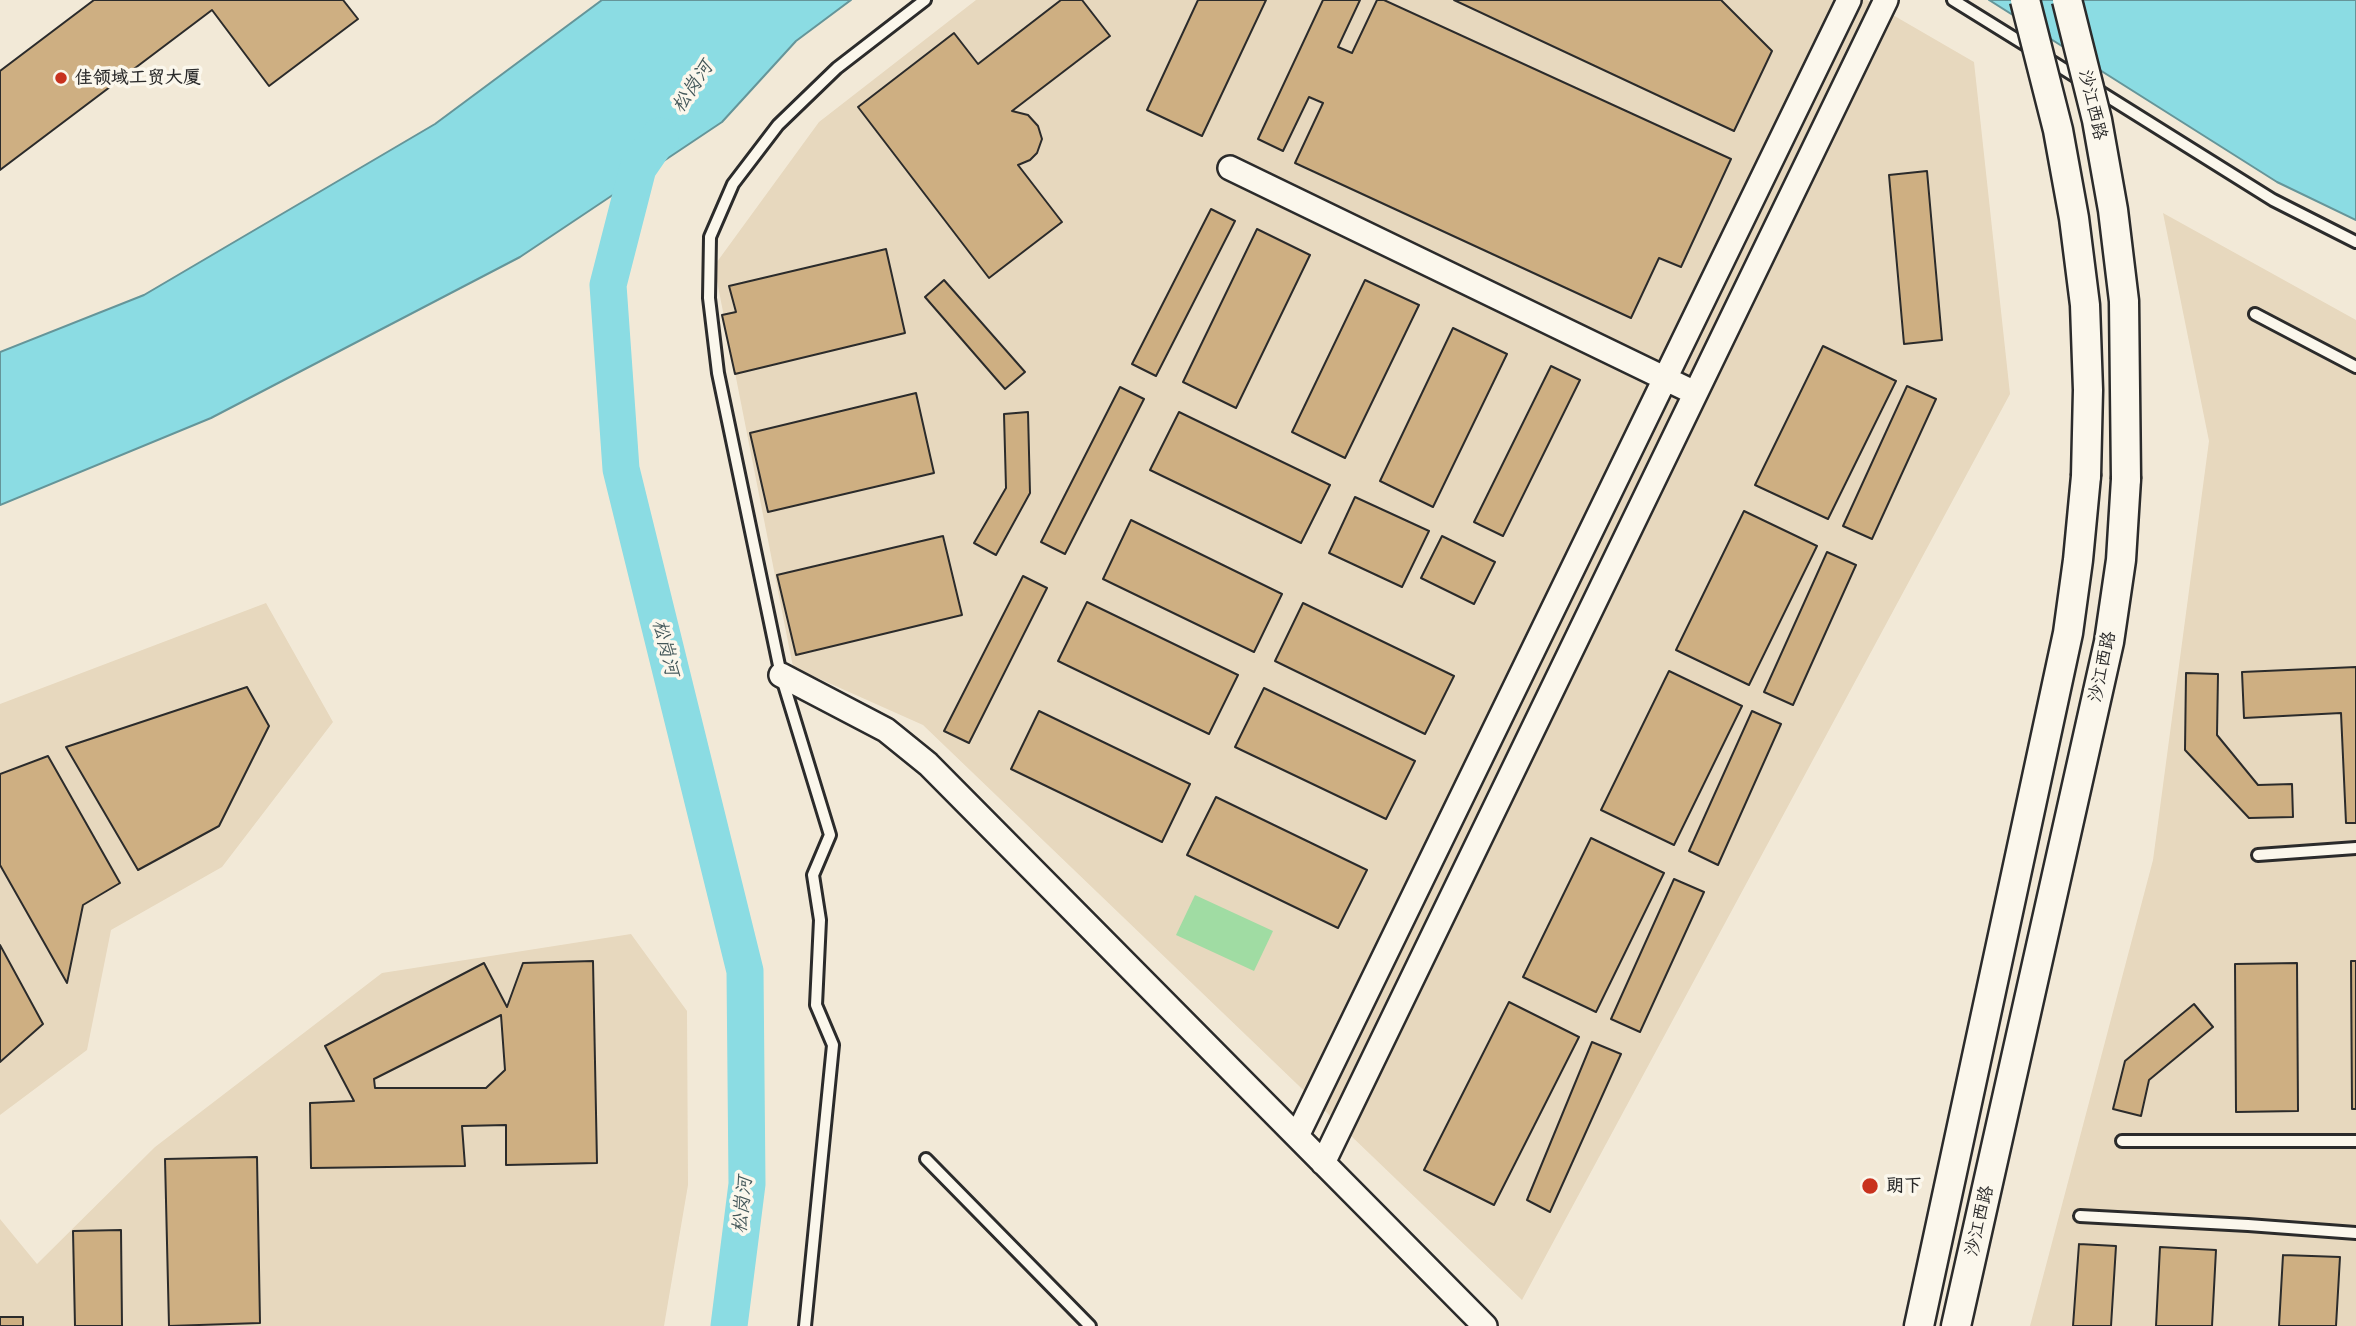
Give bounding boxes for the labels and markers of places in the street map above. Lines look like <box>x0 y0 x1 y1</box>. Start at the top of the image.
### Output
place label: 佳领域工贸大厦 <box>75 67 201 89</box>
marker: 佳领域工贸大厦 <box>53 70 69 86</box>
place label: 朗下 <box>1886 1175 1922 1197</box>
marker: 朗下 <box>1860 1176 1880 1196</box>

